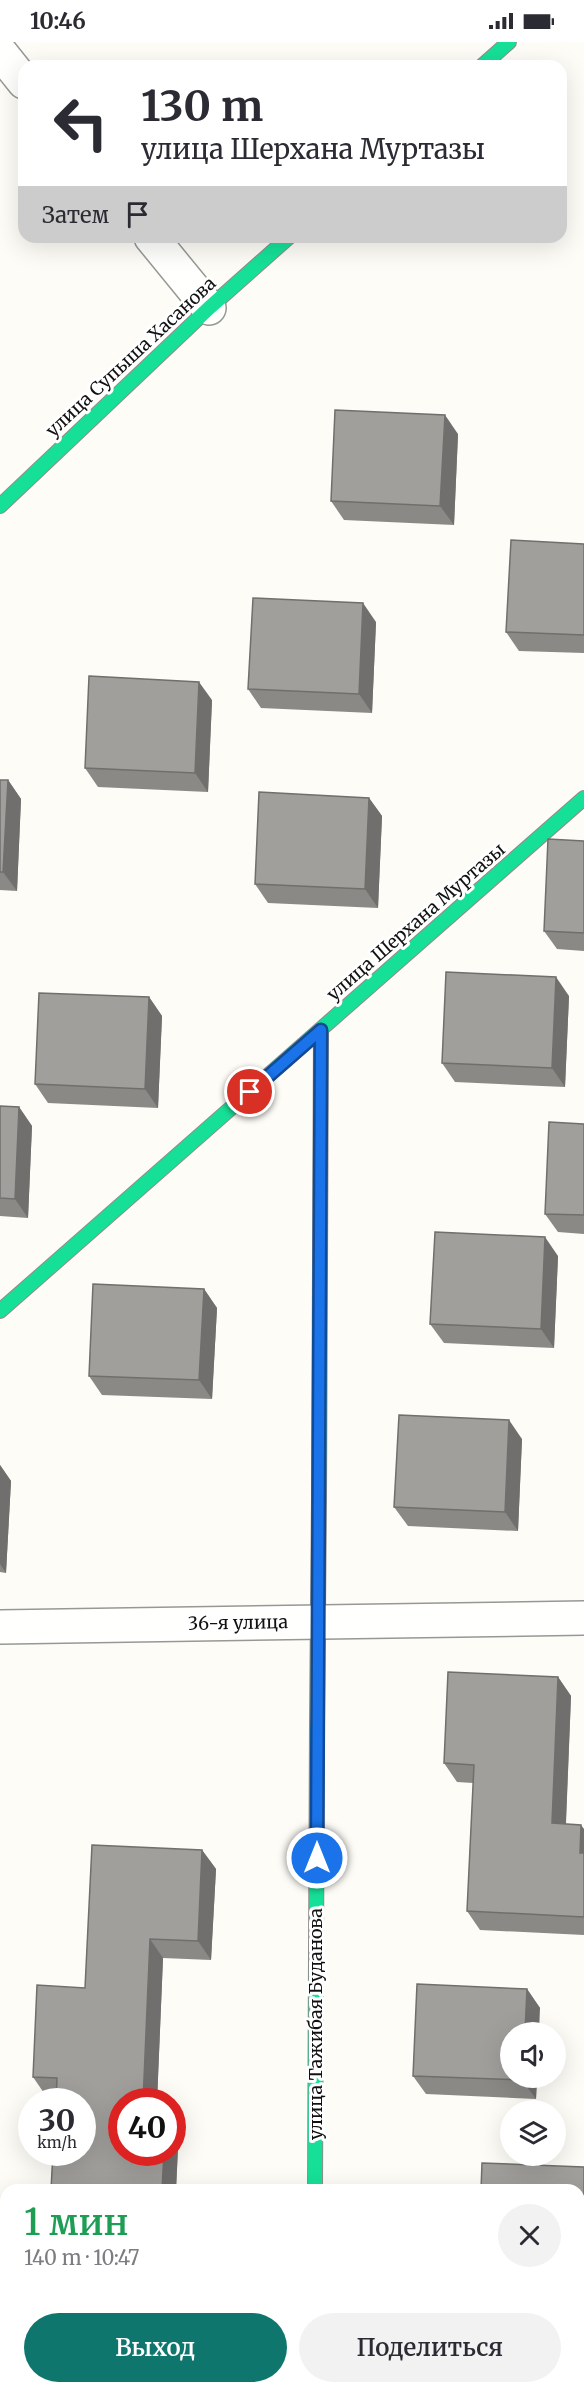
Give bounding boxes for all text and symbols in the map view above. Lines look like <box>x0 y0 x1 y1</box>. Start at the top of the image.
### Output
text: 10:46 <box>30 7 86 35</box>
text: 130 m <box>141 80 263 132</box>
icon: left <box>42 84 120 162</box>
text: улица Шерхана Муртазы <box>141 132 485 166</box>
icon: arrive <box>121 198 154 231</box>
text: Затем <box>42 201 109 229</box>
street label: улица Супыша Хасанова <box>41 271 221 442</box>
street label: улица Шерхана Муртазы <box>322 838 510 1006</box>
pin <box>224 1066 275 1117</box>
icon: arrive <box>233 1075 266 1108</box>
street label: 36-я улица <box>188 1610 289 1635</box>
position arrow <box>285 1826 349 1890</box>
street label: улица Тажибая Буданова <box>304 1908 327 2140</box>
map controls <box>500 2022 566 2166</box>
button: sound <box>500 2022 566 2088</box>
speed limit sign: 40 <box>108 2088 186 2166</box>
button: layers <box>500 2100 566 2166</box>
text: 30 <box>39 2101 75 2139</box>
text: km/h <box>37 2133 77 2152</box>
text: 1 мин <box>24 2200 128 2245</box>
button: close <box>498 2204 561 2267</box>
text: 140 m · 10:47 <box>24 2245 140 2270</box>
button: Выход <box>24 2313 287 2382</box>
button: Поделиться <box>299 2313 561 2382</box>

